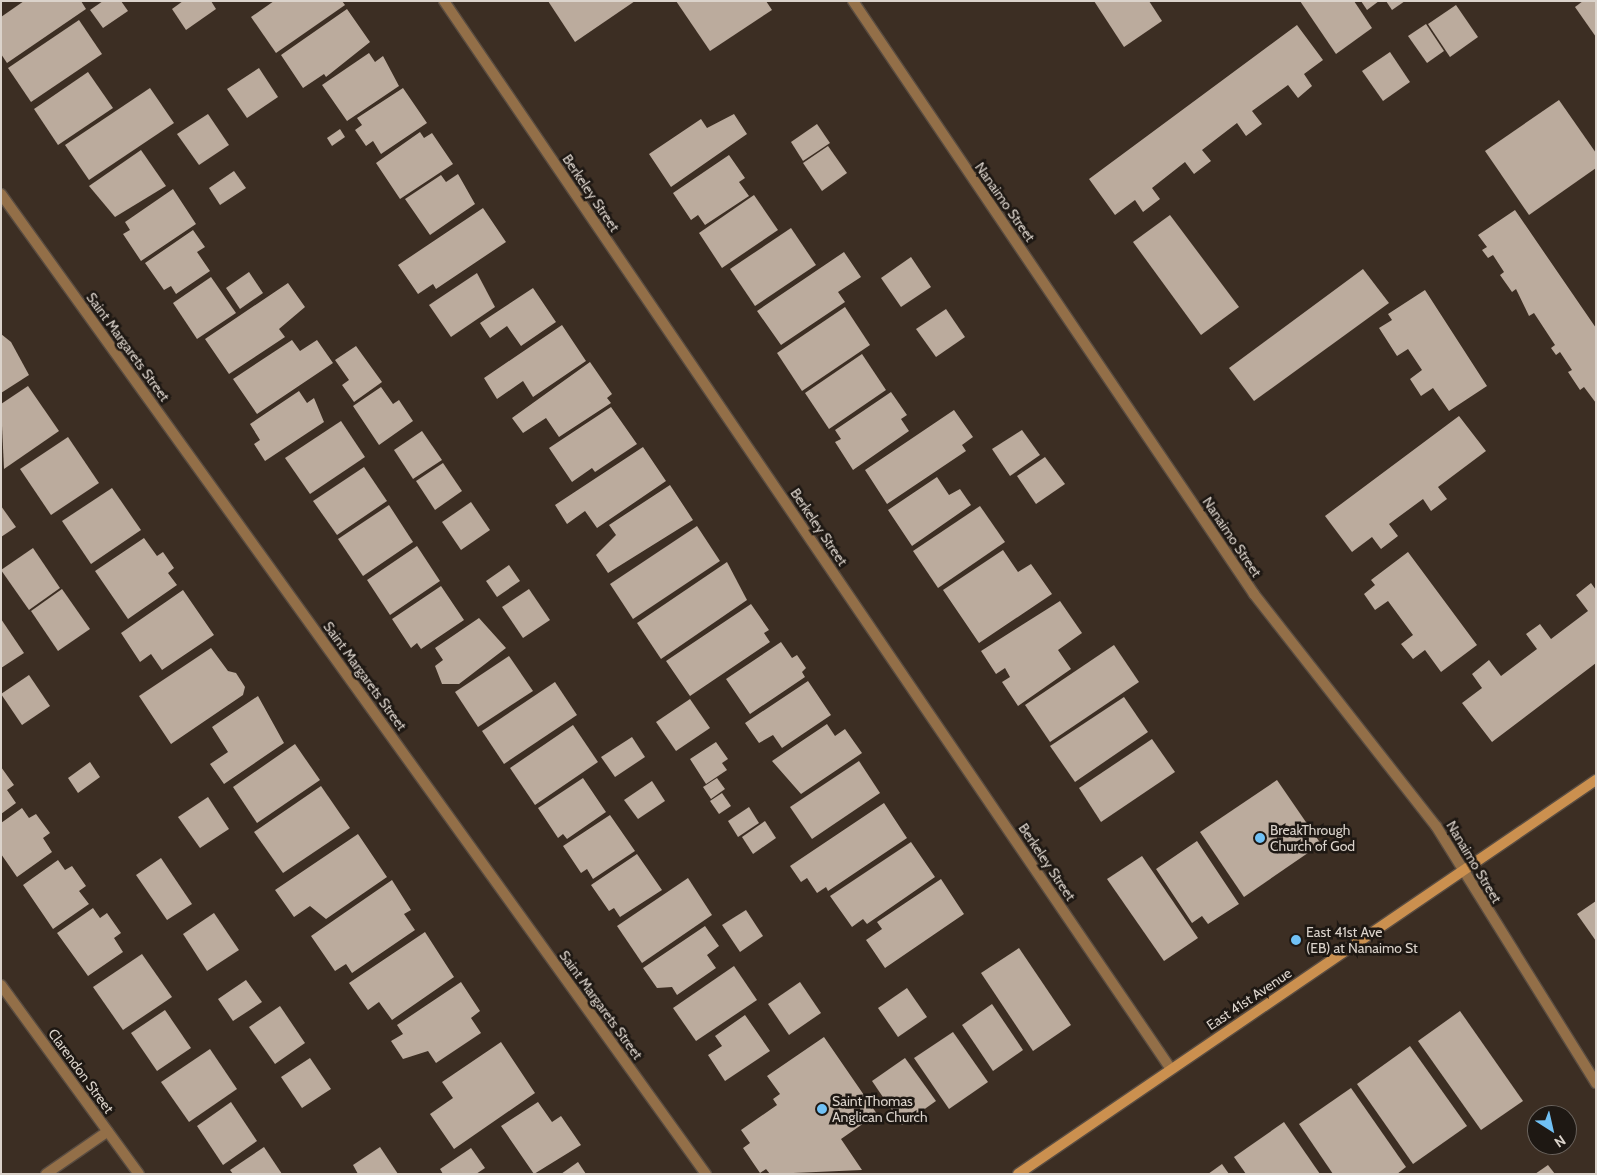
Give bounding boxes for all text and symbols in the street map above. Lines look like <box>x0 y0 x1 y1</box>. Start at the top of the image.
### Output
street label: Berkeley Street <box>559 151 623 235</box>
street label: Nanaimo Street <box>971 159 1039 245</box>
street label: Saint Margarets Street <box>83 289 173 405</box>
street label: Berkeley Street <box>787 485 851 569</box>
street label: Nanaimo Street <box>1199 494 1265 580</box>
street label: Saint Margarets Street <box>320 618 410 734</box>
street label: Nanaimo Street <box>1443 818 1505 906</box>
street label: Berkeley Street <box>1015 820 1079 904</box>
place label: BreakThrough Church of God <box>1270 822 1355 854</box>
marker: BreakThrough Church of God <box>1254 832 1266 844</box>
place label: East 41st Ave (EB) at Nanaimo St <box>1306 924 1418 956</box>
marker: East 41st Ave (EB) at Nanaimo St <box>1290 934 1302 946</box>
street label: Saint Margarets Street <box>556 947 646 1063</box>
street label: East 41st Avenue <box>1203 964 1295 1034</box>
street label: Clarendon Street <box>45 1025 117 1117</box>
place label: Saint Thomas Anglican Church <box>832 1093 927 1126</box>
marker: Saint Thomas Anglican Church <box>816 1103 828 1115</box>
north arrow <box>1527 1105 1577 1155</box>
text: N <box>1551 1131 1569 1152</box>

